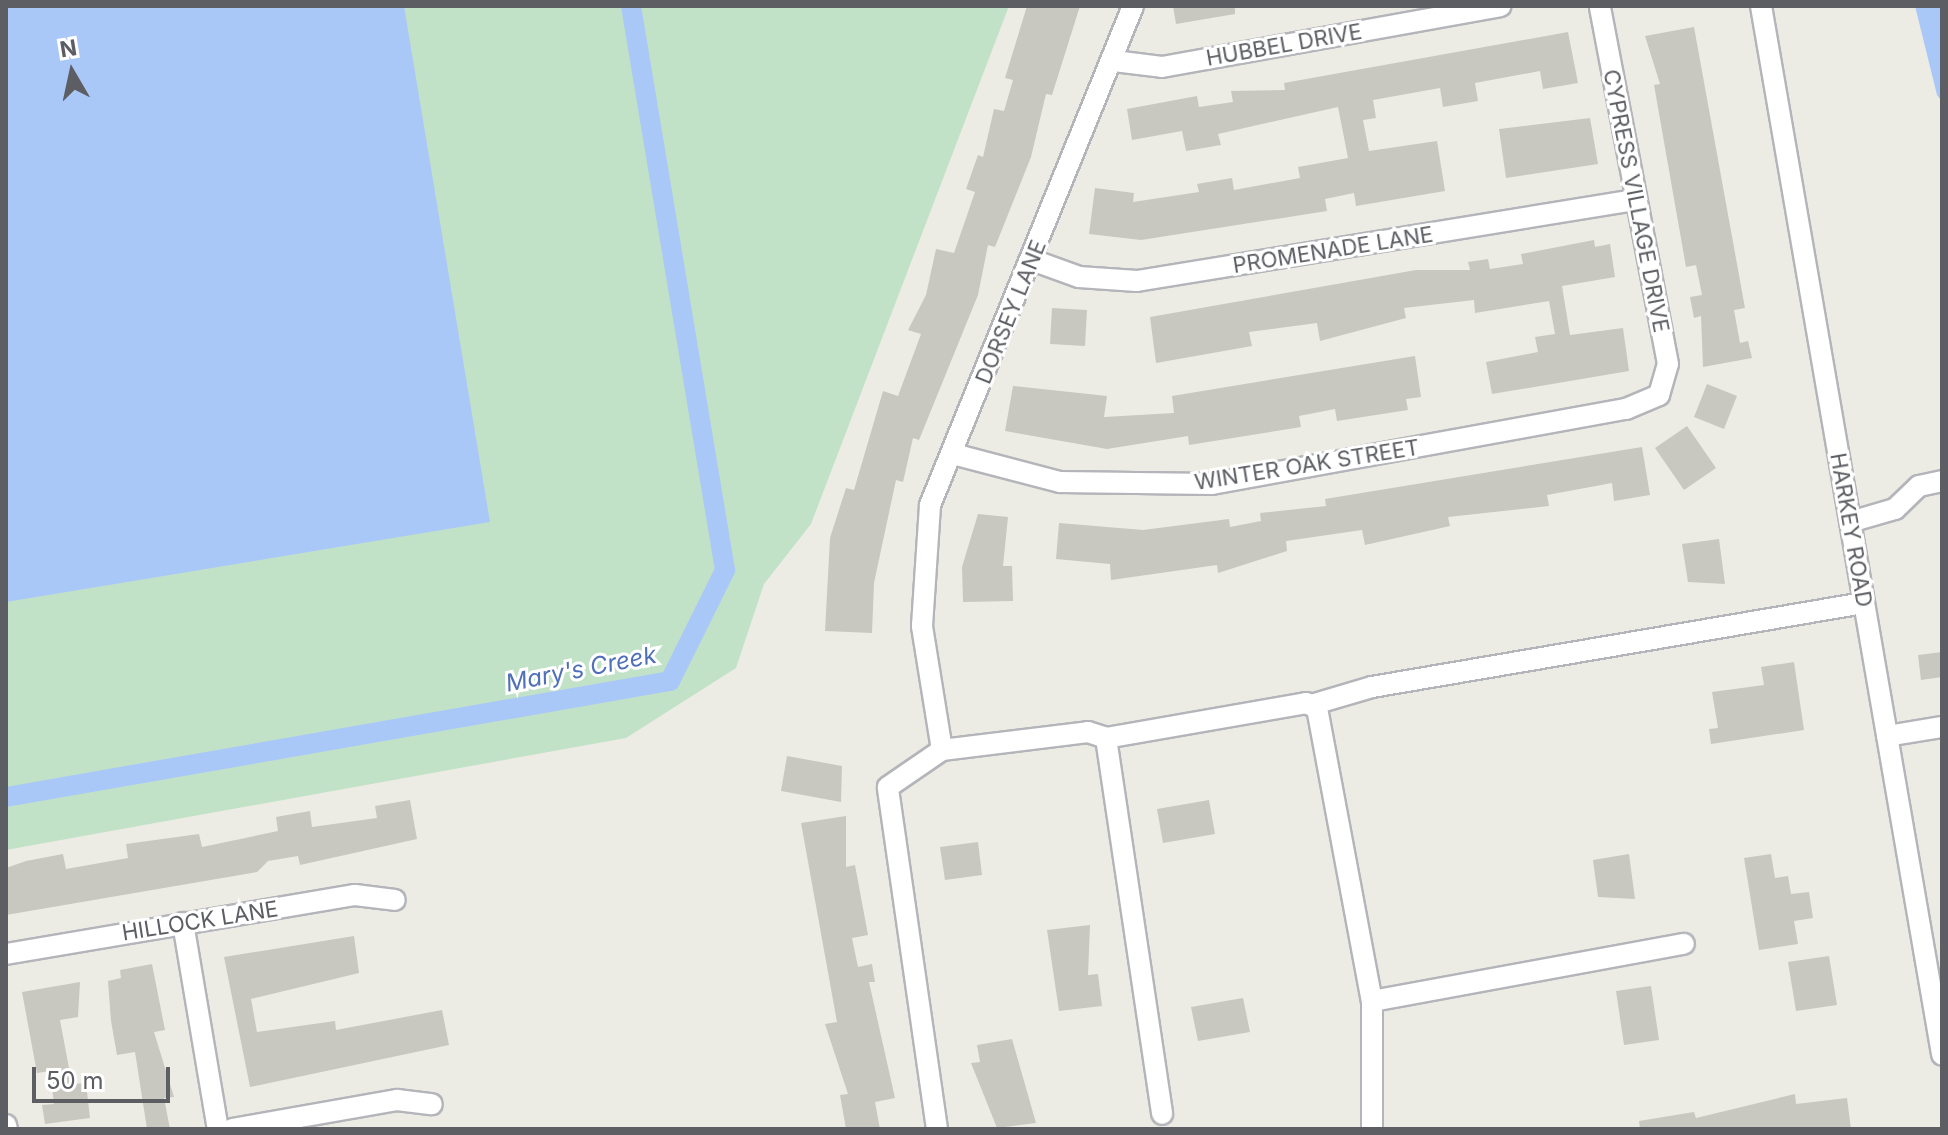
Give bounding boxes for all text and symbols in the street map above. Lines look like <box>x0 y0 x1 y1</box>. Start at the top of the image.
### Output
street label: HUBBEL DRIVE <box>1204 18 1364 72</box>
north arrow <box>32 32 112 112</box>
text: N <box>58 34 79 62</box>
street label: CYPRESS VILLAGE DRIVE <box>1598 67 1674 335</box>
street label: PROMENADE LANE <box>1231 221 1435 279</box>
street label: DORSEY LANE <box>970 236 1052 388</box>
street label: WINTER OAK STREET <box>1193 434 1421 496</box>
street label: HARKEY ROAD <box>1824 451 1878 609</box>
water label: Mary's Creek <box>503 640 659 698</box>
street label: HILLOCK LANE <box>120 896 280 946</box>
scale bar <box>36 1051 174 1101</box>
text: 50 m <box>46 1066 104 1095</box>

